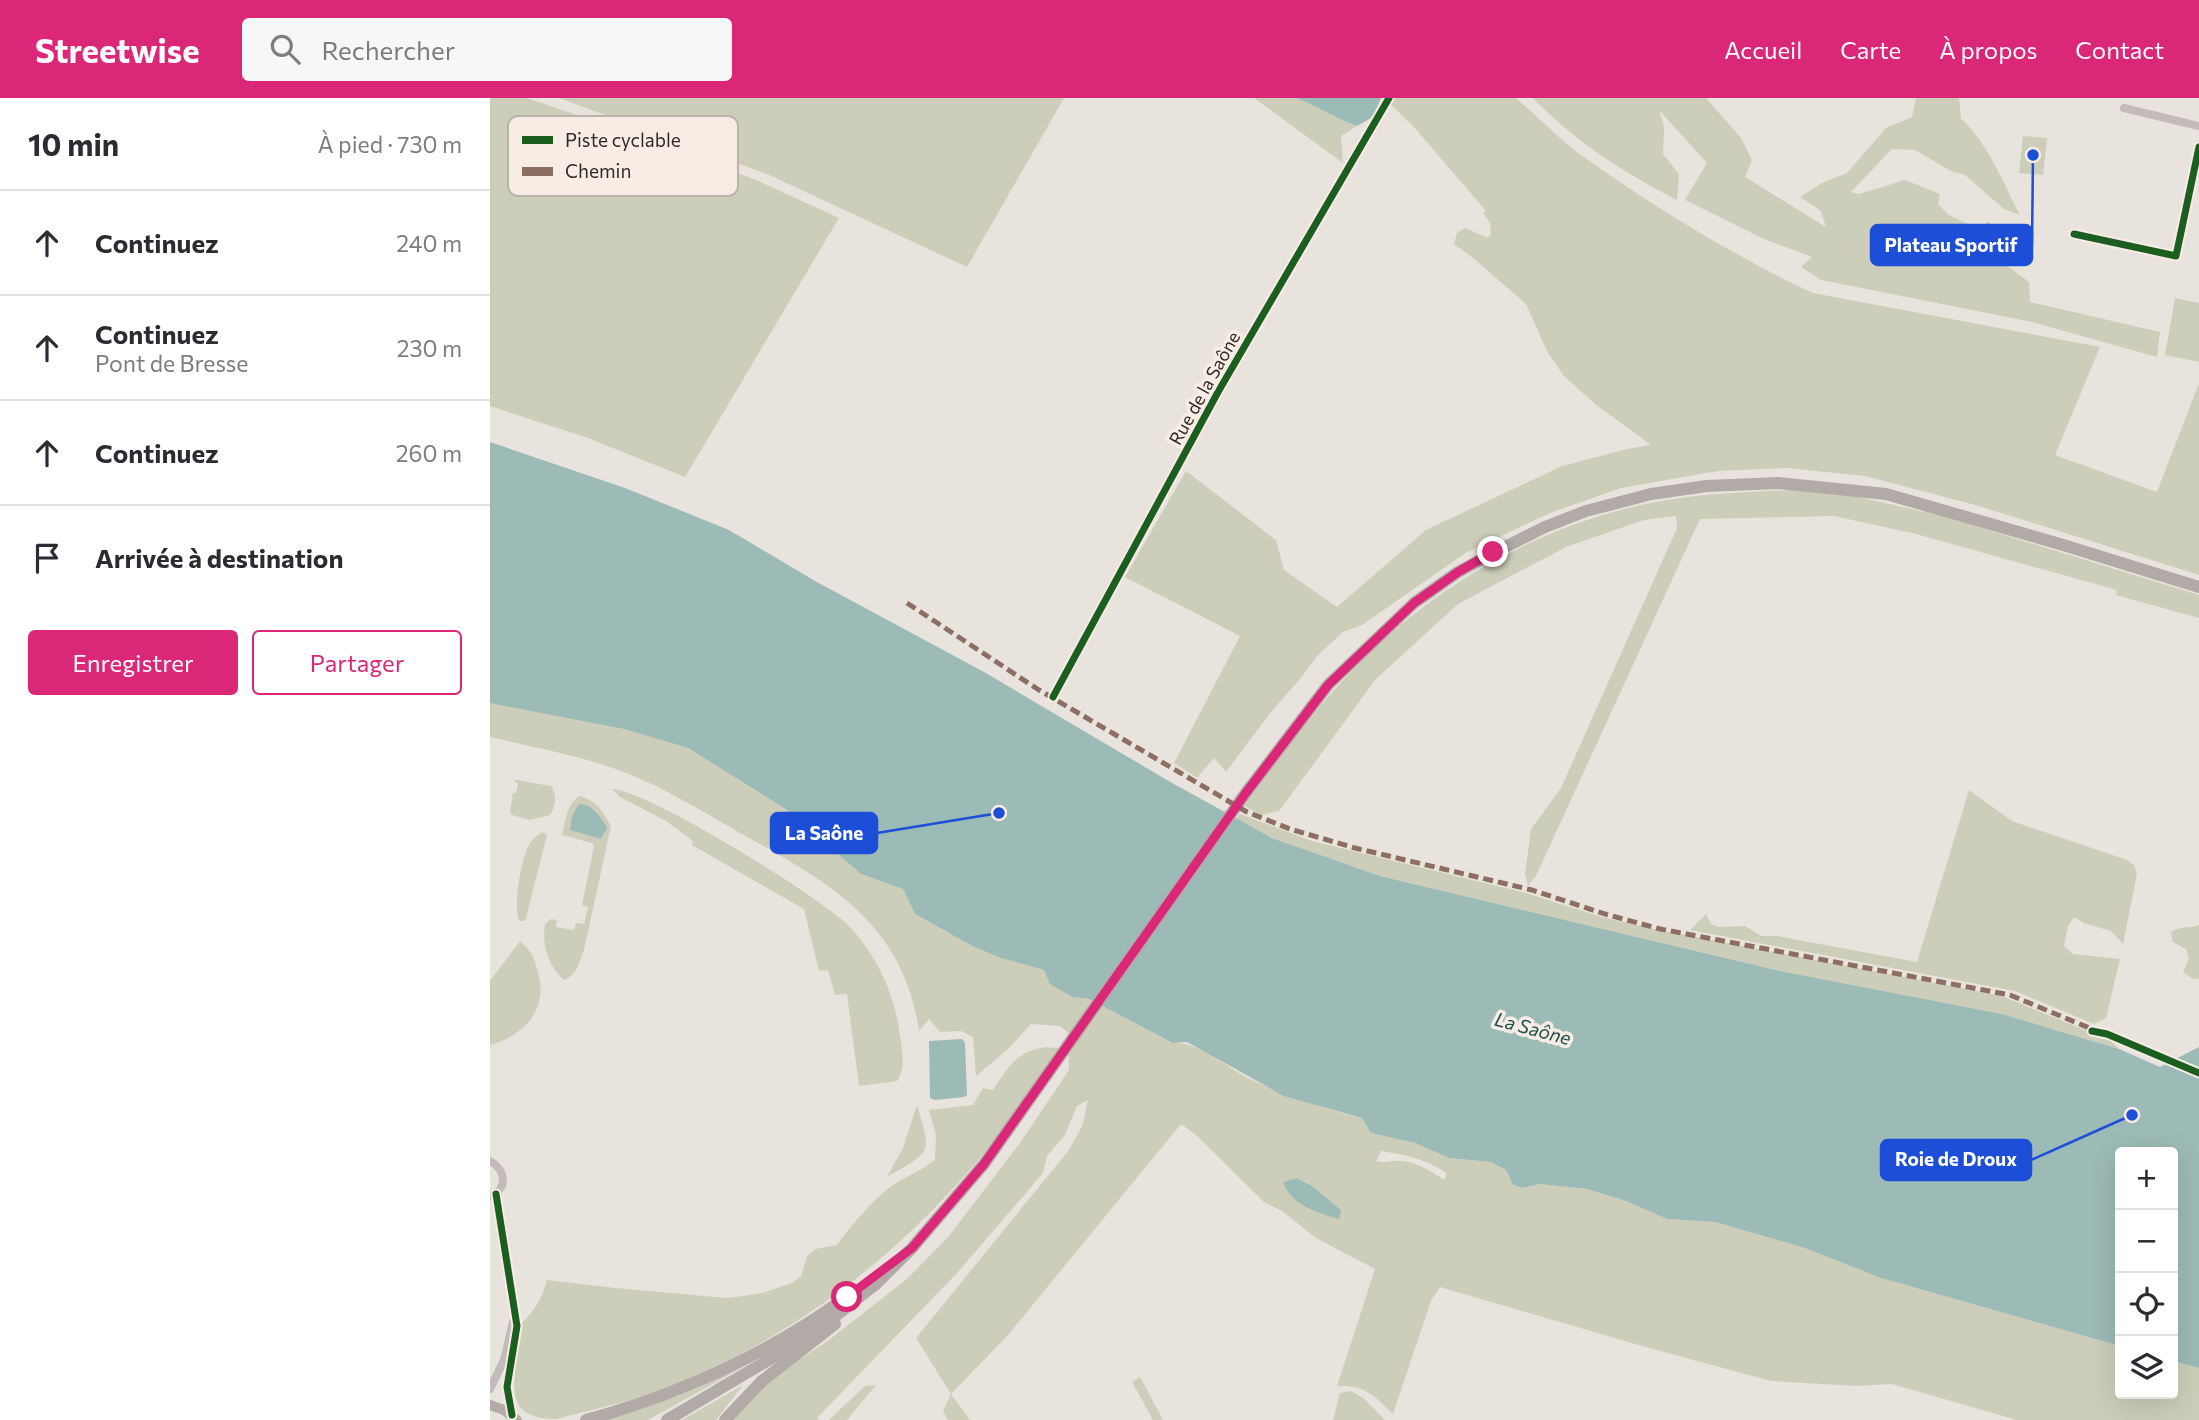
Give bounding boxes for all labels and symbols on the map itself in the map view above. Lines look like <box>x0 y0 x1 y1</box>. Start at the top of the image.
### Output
legend <box>508 116 738 196</box>
text: Piste cyclable <box>565 128 681 151</box>
text: Chemin <box>565 159 631 182</box>
callout: Plateau Sportif <box>1871 225 2032 265</box>
text: Plateau Sportif <box>1885 233 2018 256</box>
street label: Rue de la Saône <box>1164 327 1244 449</box>
route end <box>1477 536 1508 567</box>
callout: La Saône <box>771 813 877 853</box>
text: La Saône <box>785 821 863 844</box>
water label: La Saône <box>1492 1007 1574 1049</box>
callout: Roie de Droux <box>1881 1140 2031 1180</box>
text: Roie de Droux <box>1895 1147 2017 1170</box>
route start <box>831 1281 862 1312</box>

